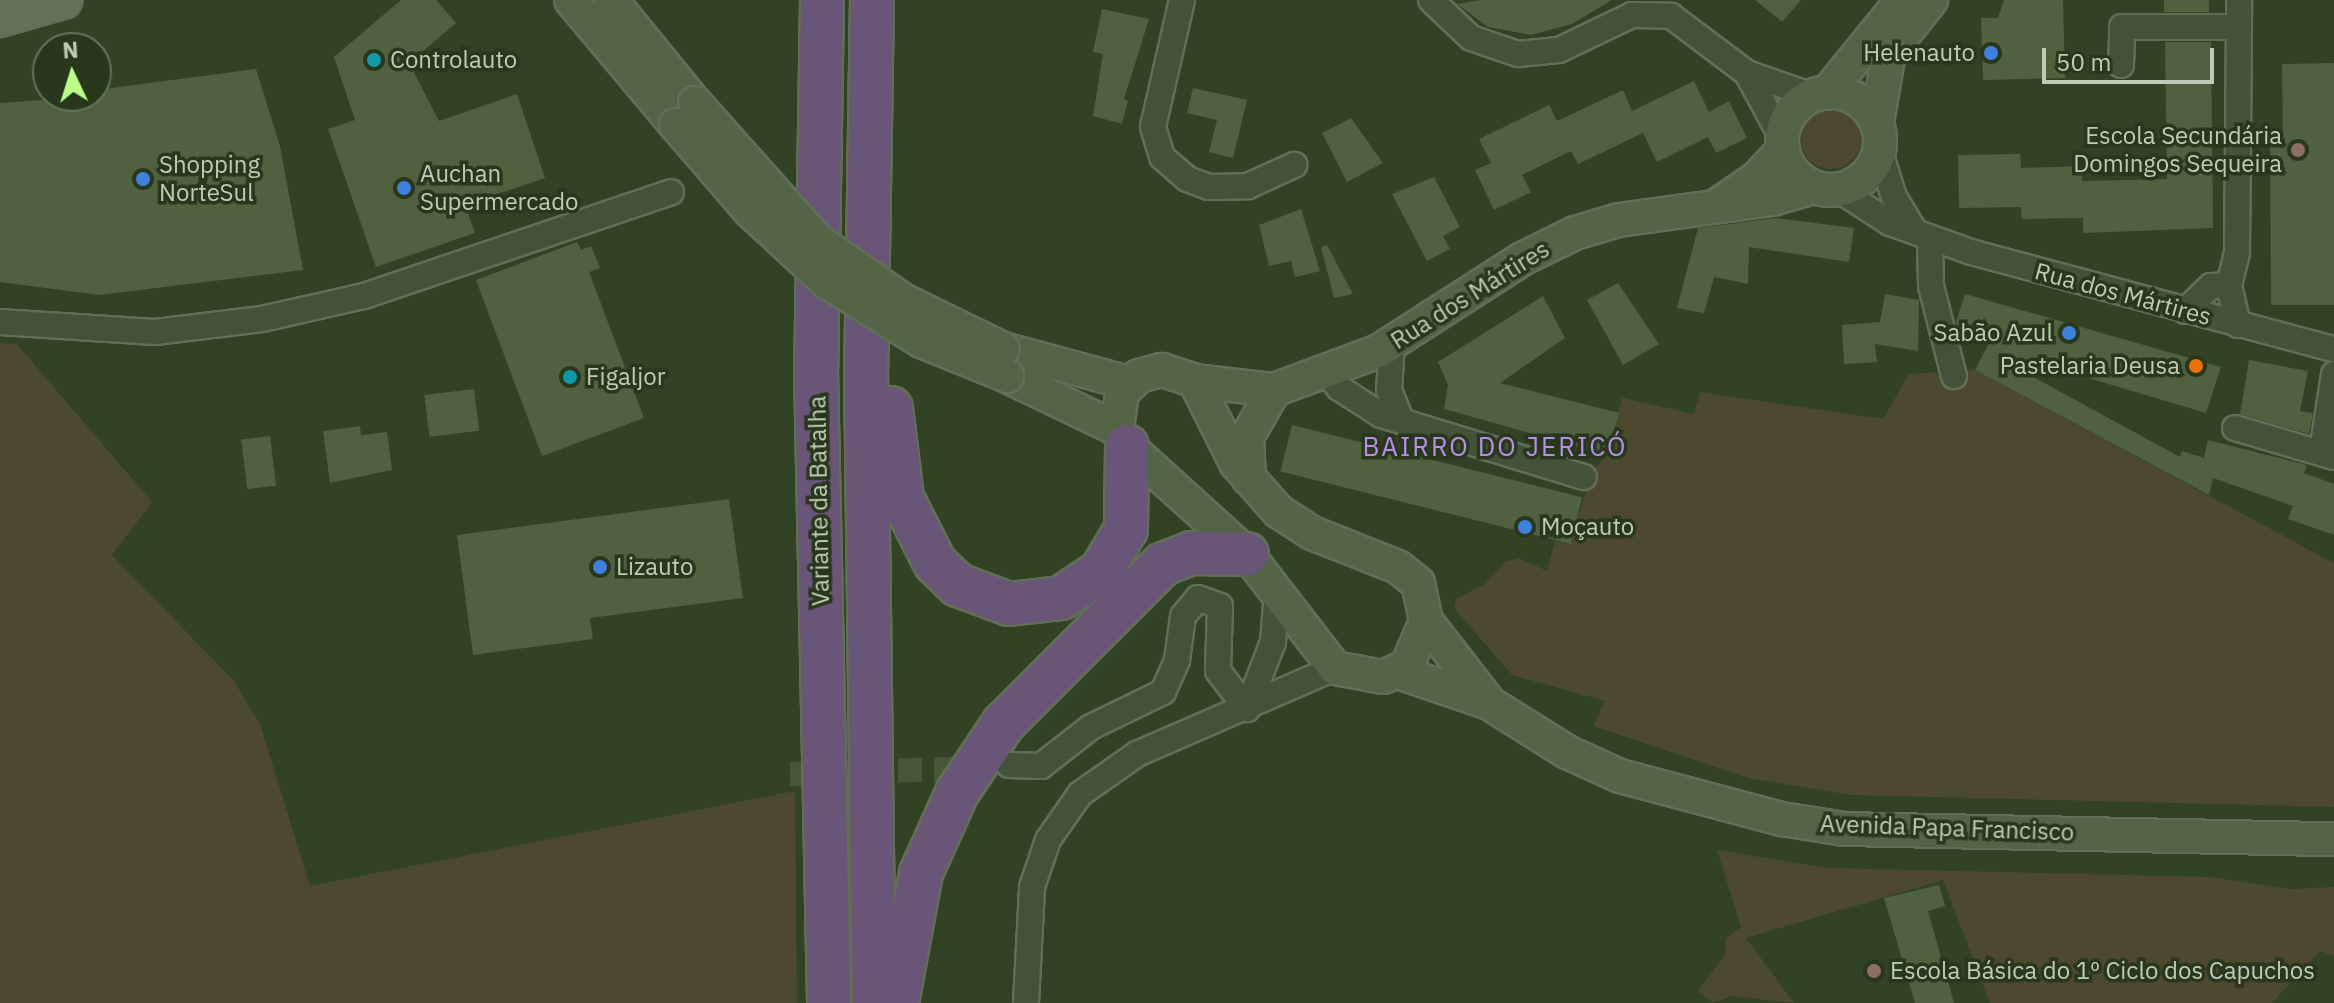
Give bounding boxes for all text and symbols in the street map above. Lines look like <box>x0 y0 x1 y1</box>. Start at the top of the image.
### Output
north arrow <box>32 32 112 112</box>
scale bar <box>2046 32 2218 82</box>
text: N <box>61 35 79 65</box>
place label: Helenauto <box>1863 39 1975 67</box>
marker: Helenauto <box>1982 44 2000 62</box>
place label: Controlauto <box>390 46 517 74</box>
text: 50 m <box>2056 46 2111 78</box>
marker: Controlauto <box>365 51 383 69</box>
place label: Escola Secundária Domingos Sequeira <box>2073 122 2282 178</box>
marker: Escola Secundária Domingos Sequeira <box>2289 141 2307 159</box>
place label: Shopping NorteSul <box>159 151 260 207</box>
place label: Auchan Supermercado <box>420 160 579 216</box>
marker: Shopping NorteSul <box>134 170 152 188</box>
marker: Auchan Supermercado <box>395 179 413 197</box>
street label: Rua dos Mártires <box>1385 235 1555 355</box>
street label: Rua dos Mártires <box>2032 257 2214 331</box>
place label: Sabão Azul <box>1933 319 2053 347</box>
marker: Sabão Azul <box>2060 324 2078 342</box>
place label: Pastelaria Deusa <box>2000 352 2180 380</box>
marker: Pastelaria Deusa <box>2187 357 2205 375</box>
place label: Figaljor <box>586 363 666 391</box>
marker: Figaljor <box>561 368 579 386</box>
street label: Variante da Batalha <box>803 396 835 606</box>
district label: BAIRRO DO JERICÓ <box>1362 431 1628 463</box>
place label: Moçauto <box>1541 513 1634 541</box>
marker: Moçauto <box>1516 518 1534 536</box>
place label: Lizauto <box>616 553 693 581</box>
marker: Lizauto <box>591 558 609 576</box>
street label: Avenida Papa Francisco <box>1819 809 2075 847</box>
place label: Escola Básica do 1º Ciclo dos Capuchos <box>1890 957 2315 985</box>
marker: Escola Básica do 1º Ciclo dos Capuchos <box>1865 962 1883 980</box>

